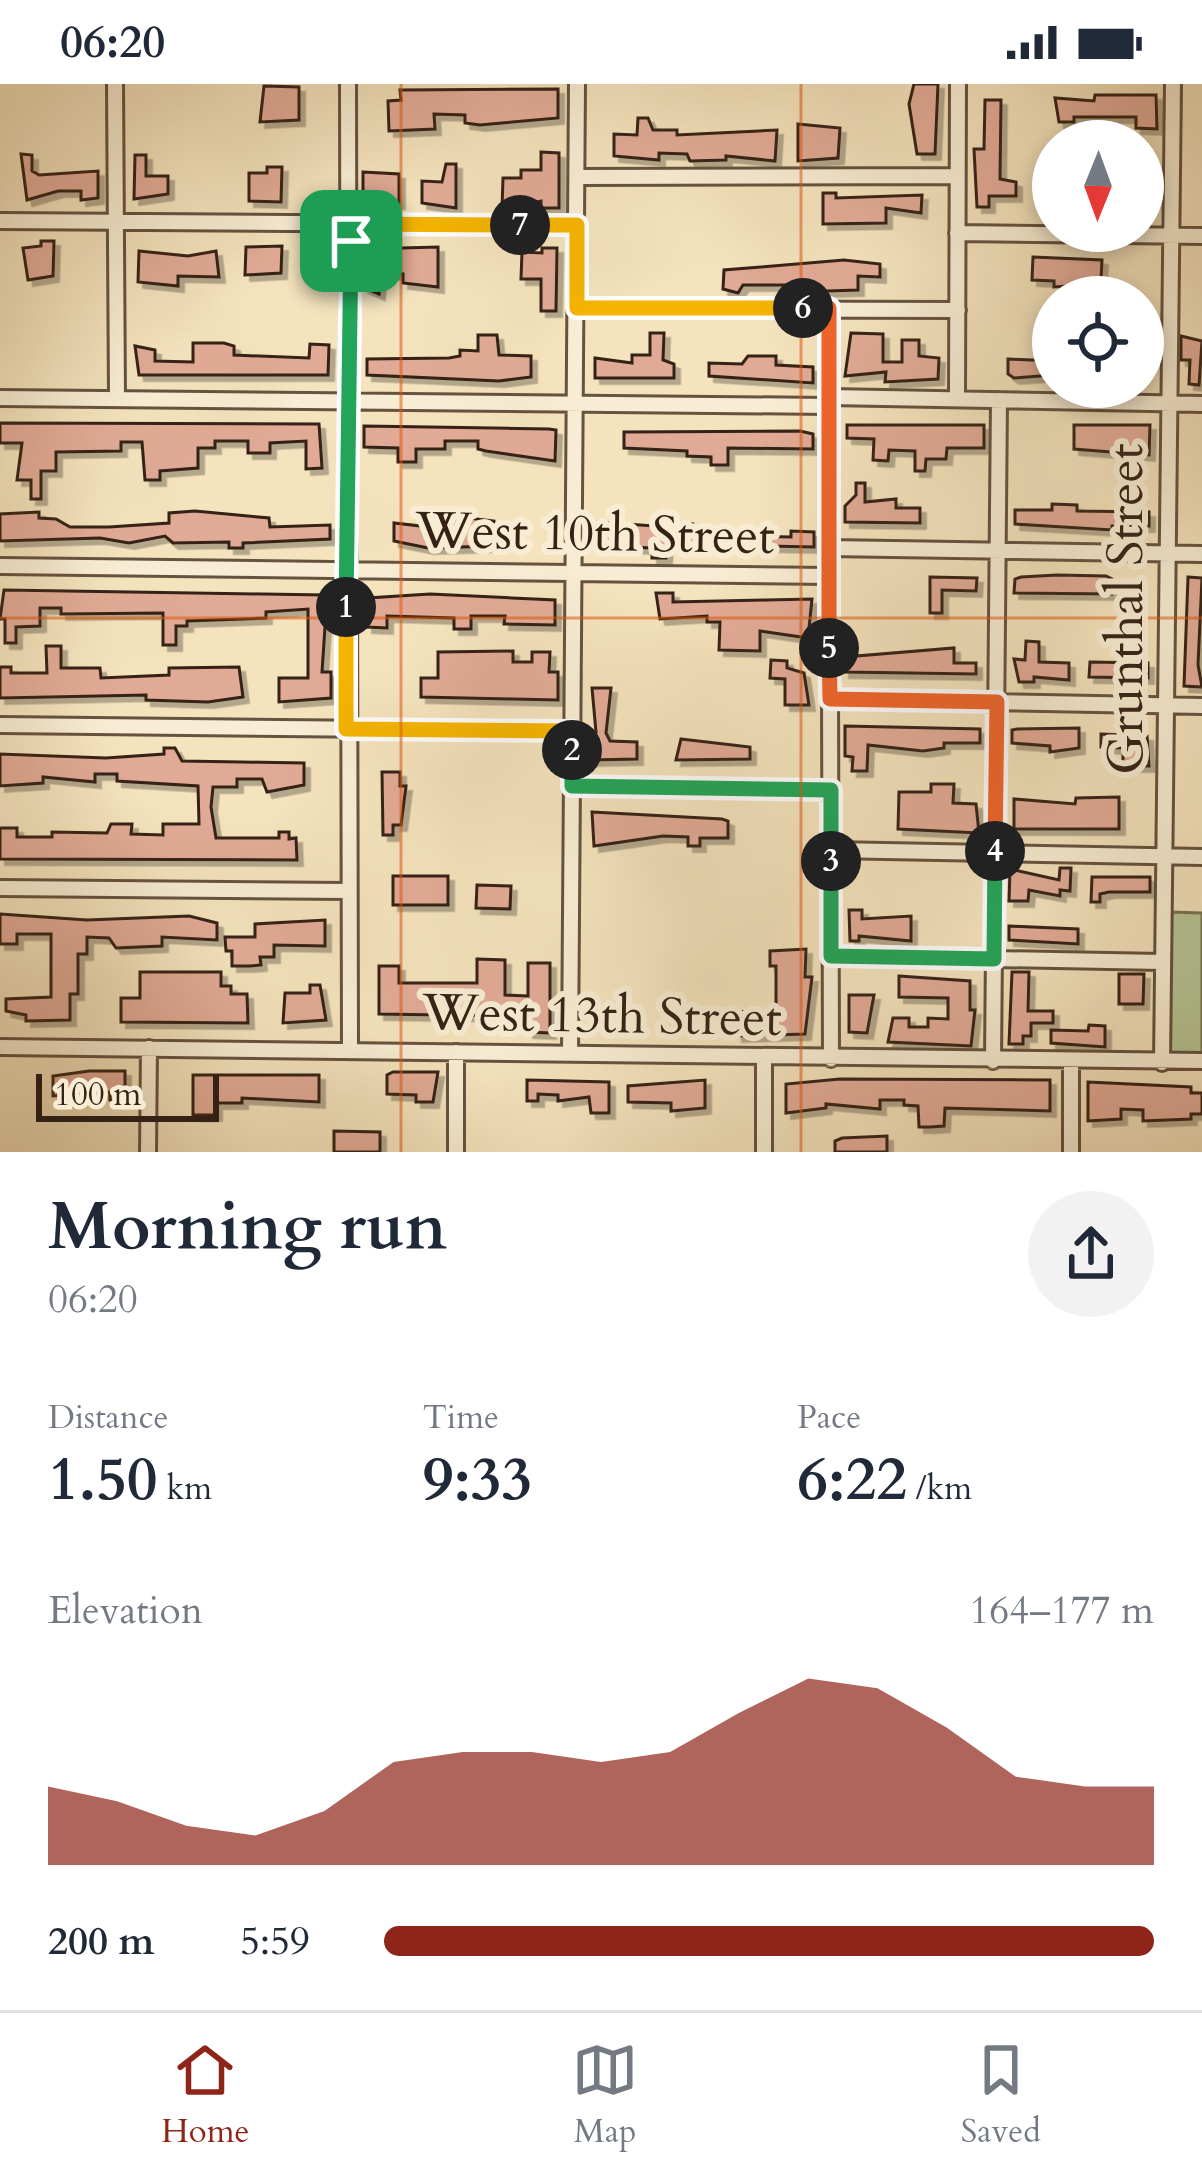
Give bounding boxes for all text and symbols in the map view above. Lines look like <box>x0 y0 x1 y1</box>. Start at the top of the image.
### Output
text: 06:20 <box>60 12 165 73</box>
north arrow <box>1032 120 1164 252</box>
map controls <box>1032 120 1164 408</box>
pin <box>300 190 402 292</box>
pin: 7 <box>490 195 550 255</box>
text: 7 <box>512 202 528 247</box>
icon: arrive <box>318 208 384 274</box>
button: locate <box>1032 276 1164 408</box>
pin: 6 <box>773 278 833 338</box>
text: 6 <box>795 285 811 330</box>
street label: Grunthal Street <box>1091 443 1161 775</box>
street label: West 10th Street <box>414 496 775 572</box>
pin: 1 <box>316 577 376 637</box>
text: 1 <box>338 584 354 629</box>
pin: 5 <box>799 618 859 678</box>
text: 5 <box>821 625 837 670</box>
pin: 2 <box>542 720 602 780</box>
text: 2 <box>564 727 580 772</box>
pin: 4 <box>965 821 1025 881</box>
text: 4 <box>987 828 1003 873</box>
pin: 3 <box>801 831 861 891</box>
text: 3 <box>823 838 839 883</box>
street label: West 13th Street <box>421 978 782 1054</box>
scale bar <box>36 1068 219 1121</box>
text: 100 m <box>54 1072 141 1117</box>
text: Morning run <box>48 1183 447 1272</box>
button: share <box>1028 1191 1154 1317</box>
text: 06:20 <box>48 1273 138 1326</box>
text: Distance <box>48 1395 169 1440</box>
text: Time <box>423 1395 499 1440</box>
text: Pace <box>797 1395 861 1440</box>
text: 1.50 <box>48 1440 158 1521</box>
text: 9:33 <box>423 1440 532 1521</box>
text: 6:22 <box>797 1440 907 1521</box>
text: km <box>158 1466 212 1511</box>
text: /km <box>907 1466 972 1511</box>
text: Elevation <box>48 1584 203 1637</box>
text: 164–177 m <box>969 1584 1154 1637</box>
text: 200 m <box>48 1915 154 1968</box>
text: 5:59 <box>240 1915 310 1968</box>
tab: Home <box>161 2037 250 2154</box>
tab: Map <box>572 2037 638 2154</box>
tab: Saved <box>961 2037 1041 2154</box>

